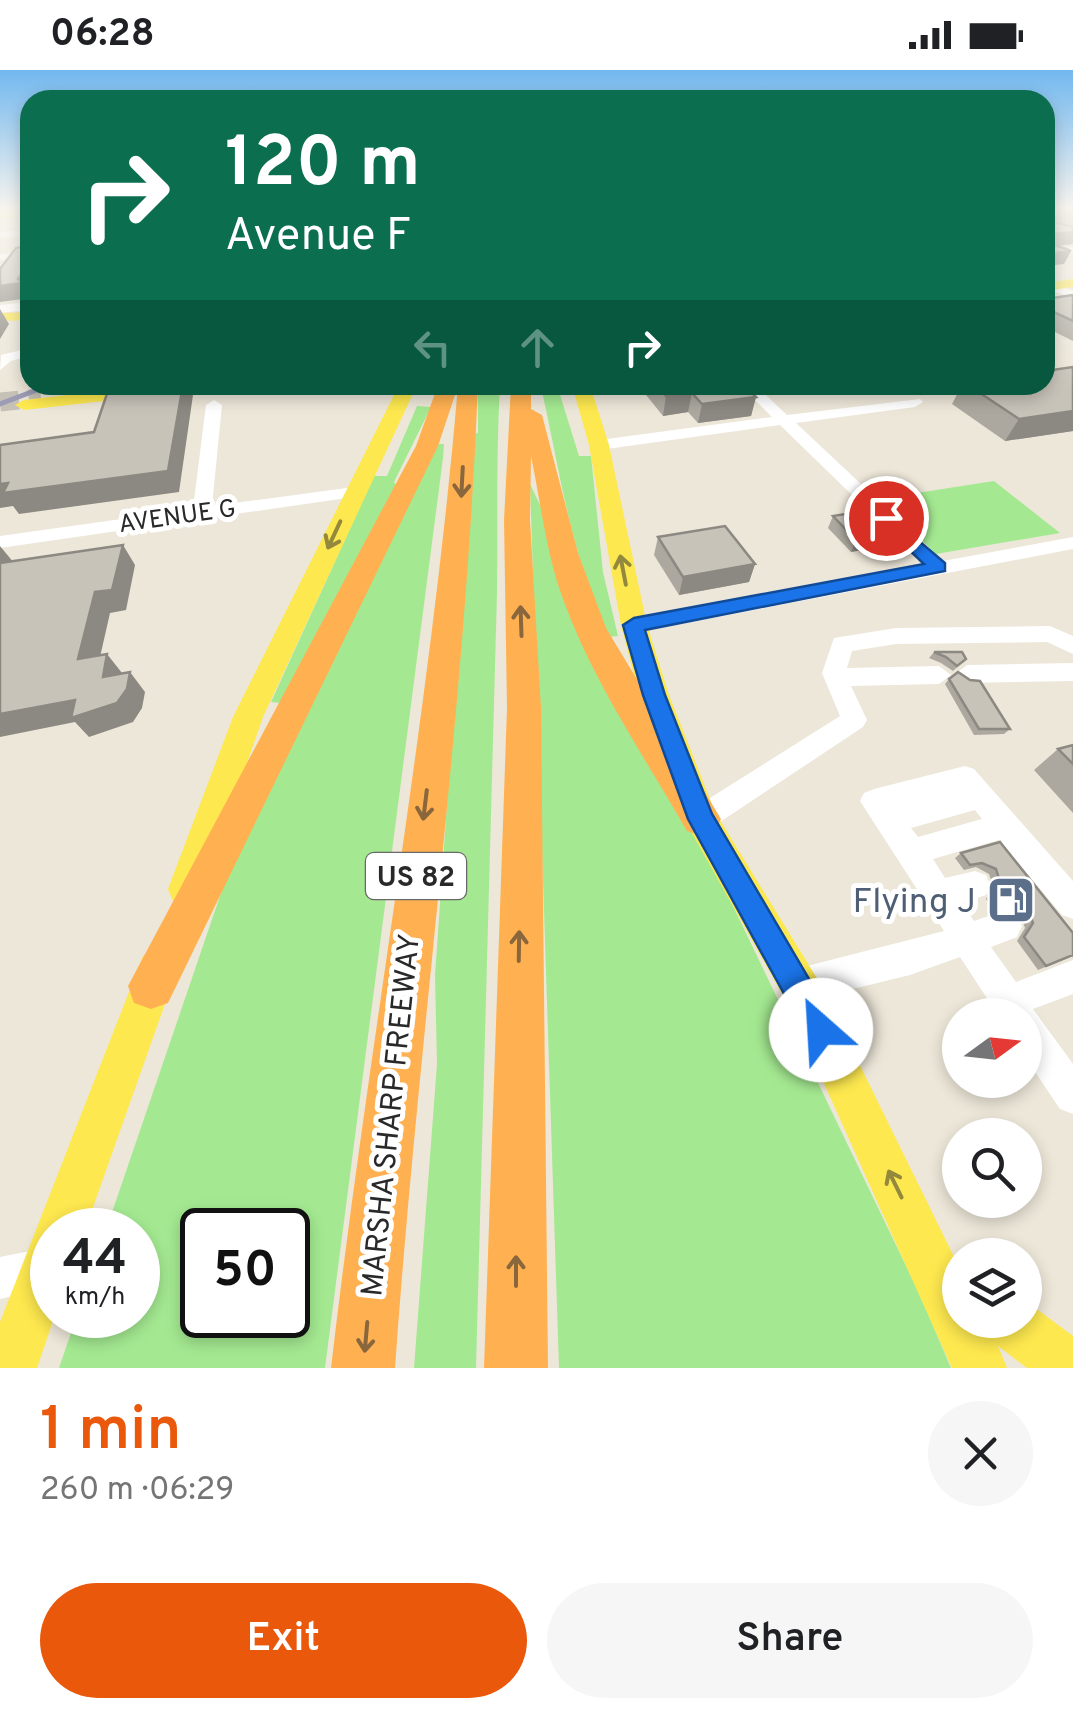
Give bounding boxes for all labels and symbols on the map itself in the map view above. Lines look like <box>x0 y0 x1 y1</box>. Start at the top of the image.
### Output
one-way arrow <box>452 466 471 498</box>
pin <box>844 476 929 561</box>
street label: AVENUE G <box>117 494 238 542</box>
one-way arrow <box>323 519 342 549</box>
one-way arrow <box>613 555 632 587</box>
one-way arrow <box>511 605 530 637</box>
one-way arrow <box>415 788 434 821</box>
road number: US 82 <box>366 853 466 899</box>
fuel station icon: Flying J <box>985 874 1037 926</box>
place label: Flying J <box>852 881 976 925</box>
one-way arrow <box>510 930 529 962</box>
street label: MARSHA SHARP FREEWAY <box>355 932 430 1298</box>
position arrow <box>769 978 873 1082</box>
north arrow <box>942 998 1042 1098</box>
one-way arrow <box>885 1170 904 1200</box>
speed limit sign: 50 <box>180 1208 310 1338</box>
one-way arrow <box>506 1255 526 1288</box>
one-way arrow <box>357 1320 376 1352</box>

